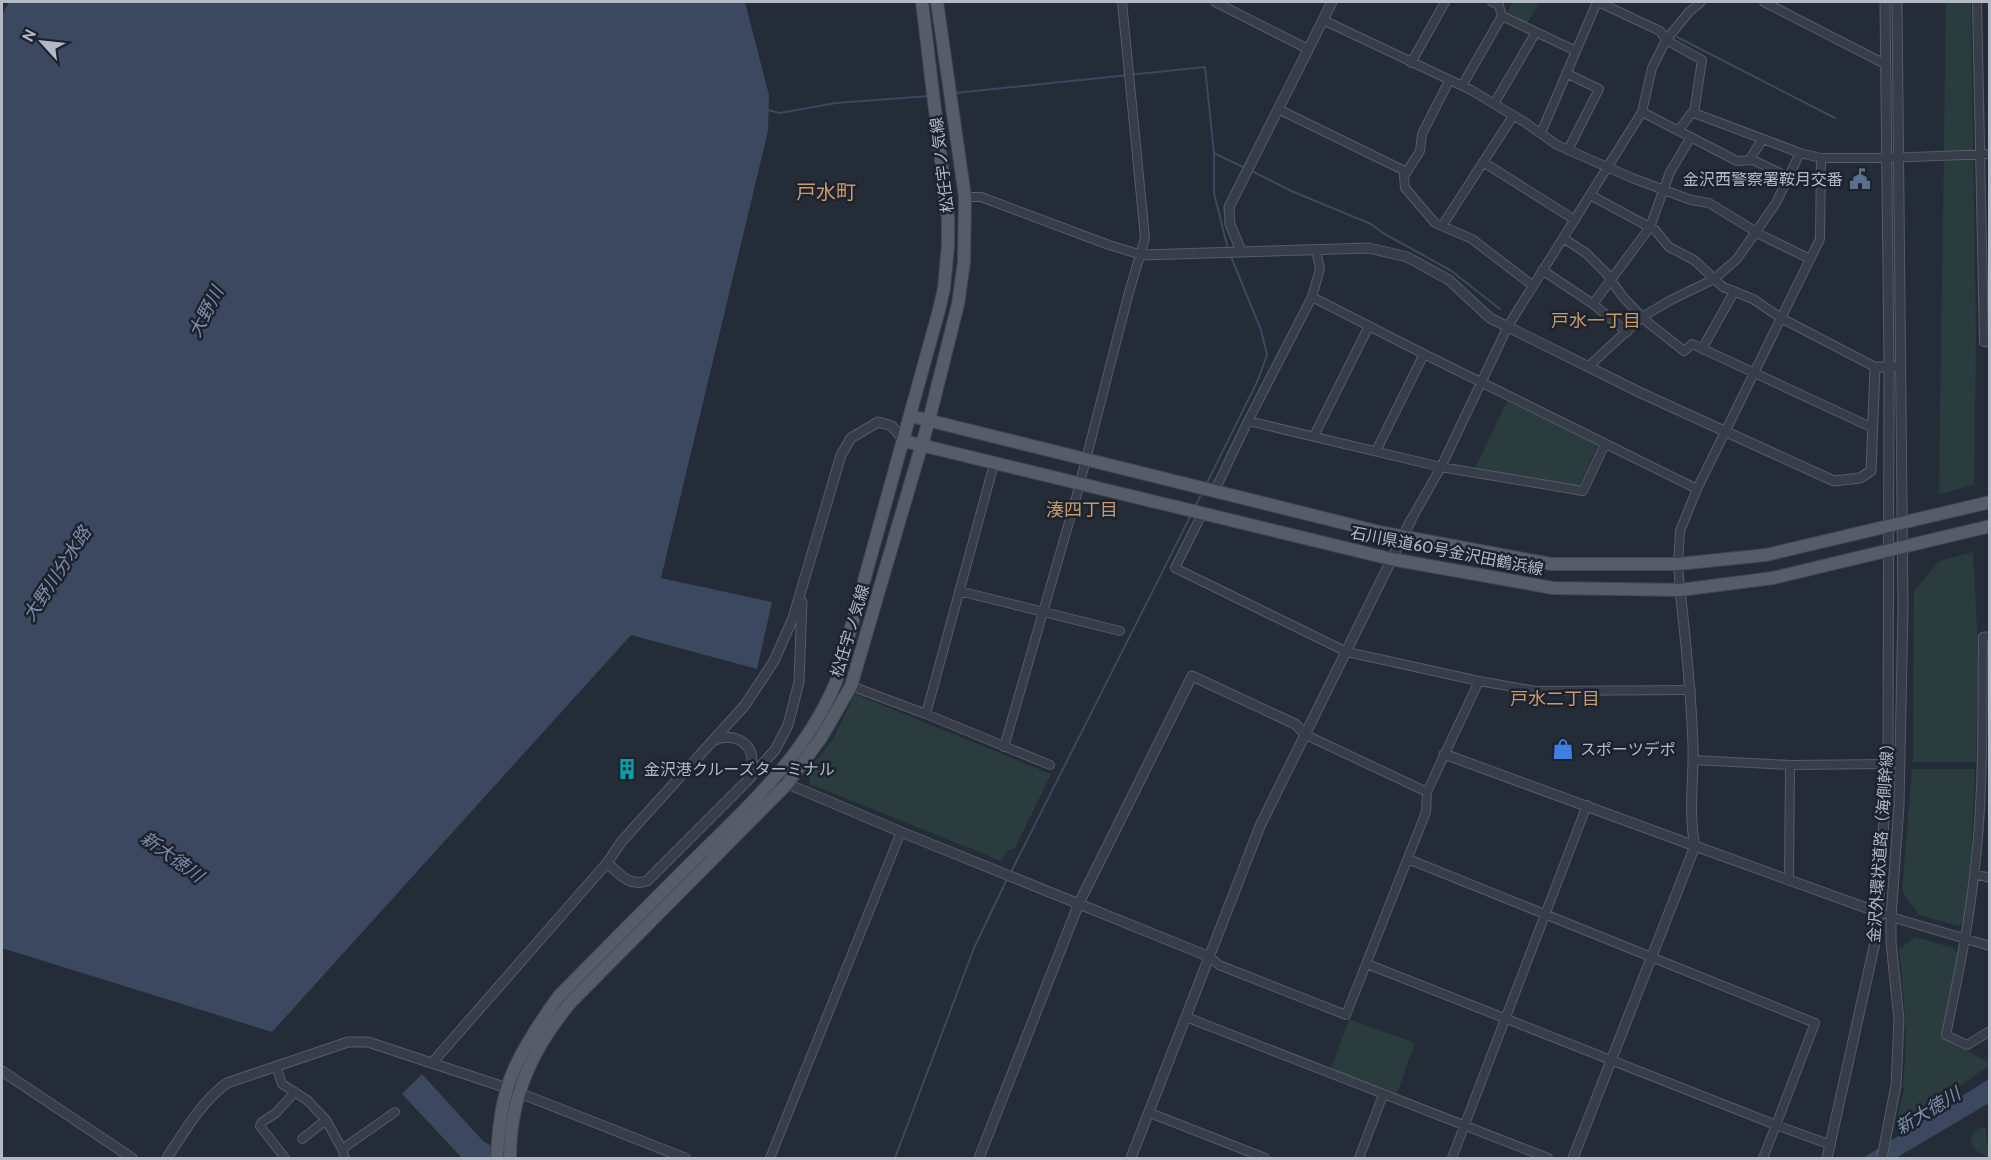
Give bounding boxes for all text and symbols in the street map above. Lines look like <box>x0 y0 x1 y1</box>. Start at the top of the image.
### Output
north arrow <box>12 12 72 72</box>
text: N <box>18 26 40 45</box>
street label: 松任宇ノ気線 <box>927 116 957 214</box>
public building icon: 金沢西警察署鞍月交番 <box>1848 167 1872 191</box>
place label: 金沢西警察署鞍月交番 <box>1683 170 1843 189</box>
district label: 戸水町 <box>796 180 856 204</box>
water label: 大野川 <box>184 281 229 341</box>
district label: 戸水一丁目 <box>1551 310 1641 332</box>
district label: 湊四丁目 <box>1046 499 1118 521</box>
water label: 大野川分水路 <box>18 521 97 625</box>
street label: 石川県道60号金沢田鶴浜線 <box>1349 523 1545 579</box>
street label: 松任宇ノ気線 <box>827 582 873 680</box>
district label: 戸水二丁目 <box>1510 688 1600 710</box>
street label: 金沢外環状道路（海側幹線） <box>1864 735 1898 943</box>
shop icon: スポーツデポ <box>1551 737 1575 761</box>
place label: スポーツデポ <box>1580 740 1676 759</box>
building icon: 金沢港クルーズターミナル <box>615 757 639 781</box>
place label: 金沢港クルーズターミナル <box>644 760 835 779</box>
water label: 新大徳川 <box>136 827 209 888</box>
water label: 新大徳川 <box>1891 1082 1966 1139</box>

